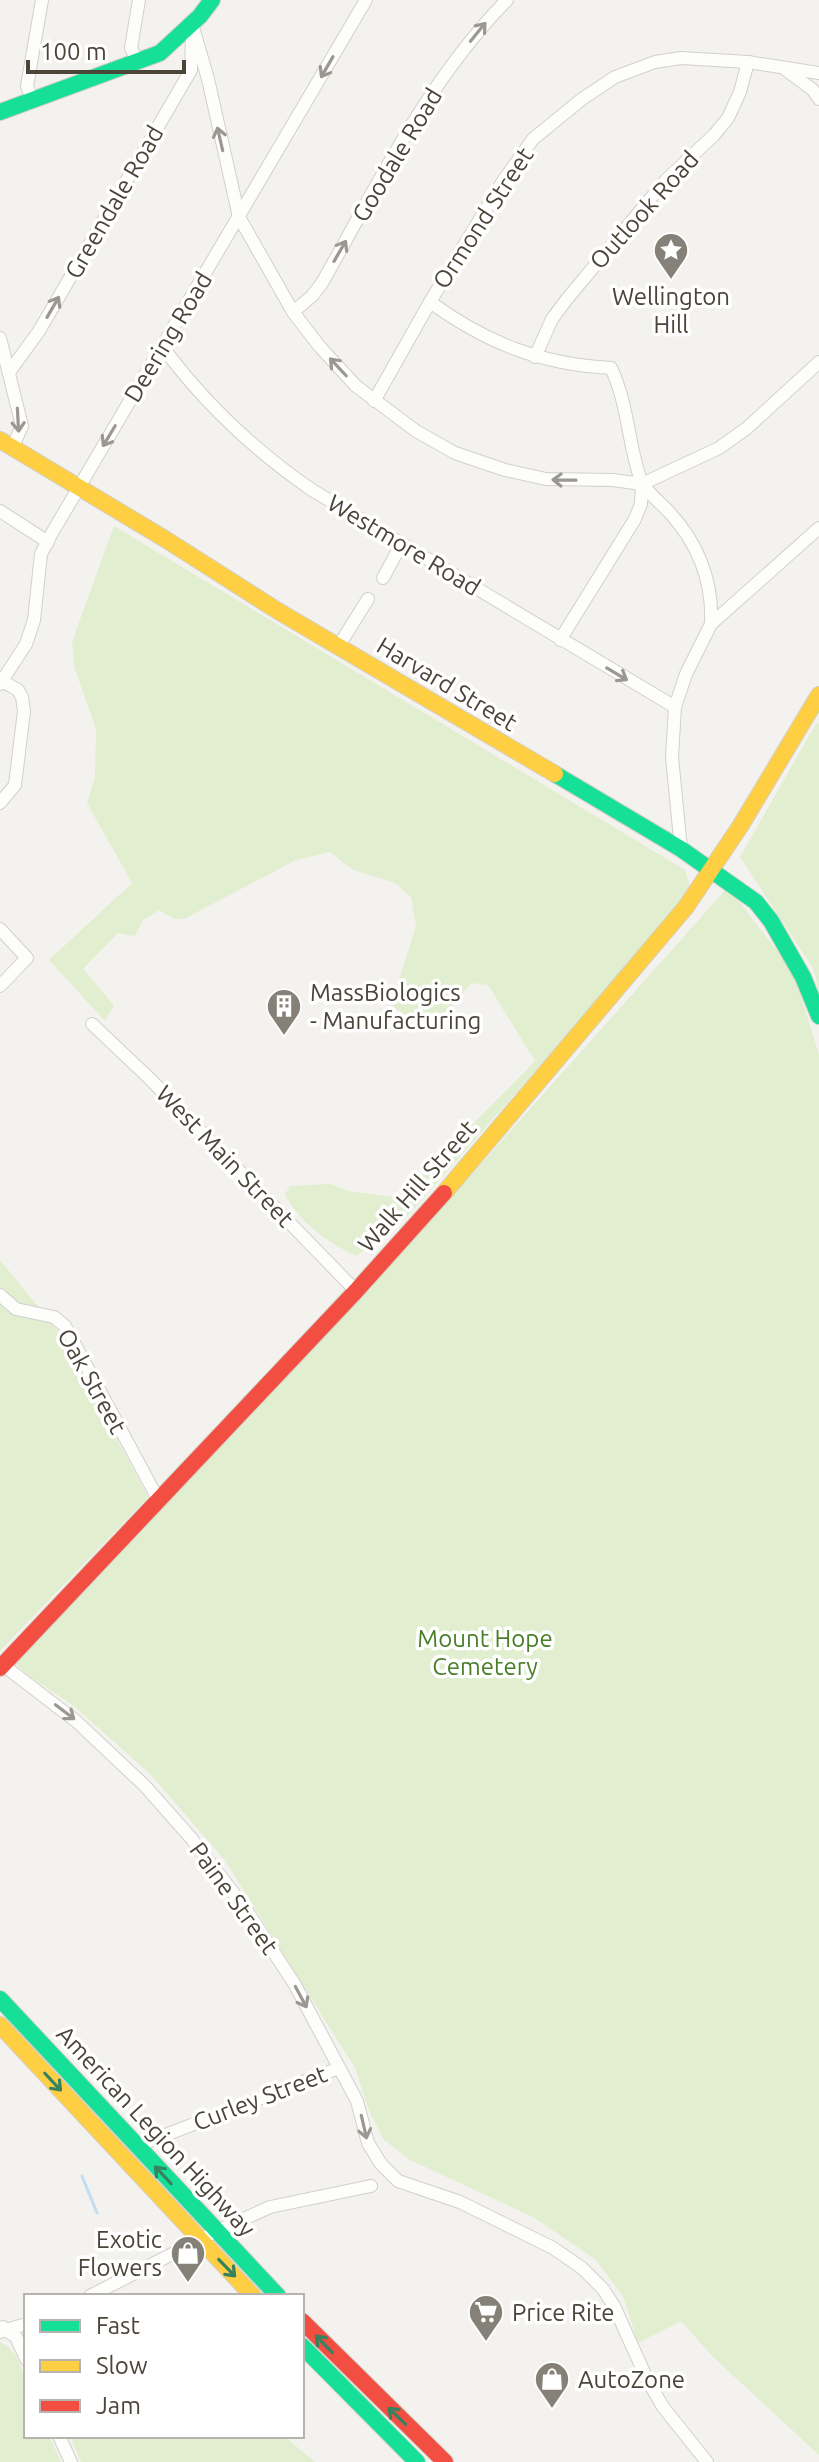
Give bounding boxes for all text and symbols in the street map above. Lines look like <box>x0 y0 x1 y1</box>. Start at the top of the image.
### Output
one-way arrow <box>469 22 487 43</box>
scale bar <box>28 24 184 74</box>
text: 100 m <box>40 38 107 65</box>
one-way arrow <box>318 55 334 78</box>
street label: Goodale Road <box>347 83 447 227</box>
street label: Greendale Road <box>59 121 169 283</box>
one-way arrow <box>212 127 227 153</box>
street label: Ormond Street <box>427 142 539 294</box>
street label: Outlook Road <box>584 146 704 274</box>
place icon: Wellington Hill <box>652 231 690 281</box>
one-way arrow <box>332 240 348 263</box>
street label: Deering Road <box>119 267 217 407</box>
place label: Wellington Hill <box>612 283 730 338</box>
one-way arrow <box>46 296 62 319</box>
one-way arrow <box>329 357 347 377</box>
one-way arrow <box>11 407 26 433</box>
one-way arrow <box>101 424 117 447</box>
one-way arrow <box>551 472 578 488</box>
street label: Westmore Road <box>323 489 485 601</box>
street label: Harvard Street <box>372 632 522 737</box>
one-way arrow <box>605 666 628 682</box>
place label: MassBiologics - Manufacturing <box>310 979 481 1034</box>
building icon: MassBiologics - Manufacturing <box>265 987 303 1037</box>
street label: West Main Street <box>151 1080 300 1233</box>
street label: Walk Hill Street <box>352 1114 482 1257</box>
street label: Oak Street <box>52 1324 132 1439</box>
park label: Mount Hope Cemetery <box>417 1625 553 1680</box>
one-way arrow <box>54 1704 75 1721</box>
street label: Paine Street <box>184 1837 284 1960</box>
one-way arrow <box>294 1985 310 2008</box>
street label: American Legion Highway <box>51 2020 261 2242</box>
street label: Curley Street <box>189 2060 331 2136</box>
one-way arrow <box>44 2071 62 2091</box>
one-way arrow <box>358 2114 373 2139</box>
one-way arrow <box>155 2165 173 2185</box>
place label: Exotic Flowers <box>78 2226 162 2281</box>
shop icon: Exotic Flowers <box>169 2234 207 2284</box>
one-way arrow <box>217 2258 236 2278</box>
supermarket icon: Price Rite <box>467 2293 505 2343</box>
legend <box>24 2294 304 2438</box>
place label: Price Rite <box>512 2299 615 2326</box>
text: Fast <box>96 2312 140 2339</box>
one-way arrow <box>315 2335 334 2354</box>
text: Slow <box>96 2352 148 2379</box>
shop icon: AutoZone <box>533 2360 571 2410</box>
place label: AutoZone <box>578 2366 685 2393</box>
text: Jam <box>96 2392 141 2419</box>
one-way arrow <box>388 2407 407 2426</box>

